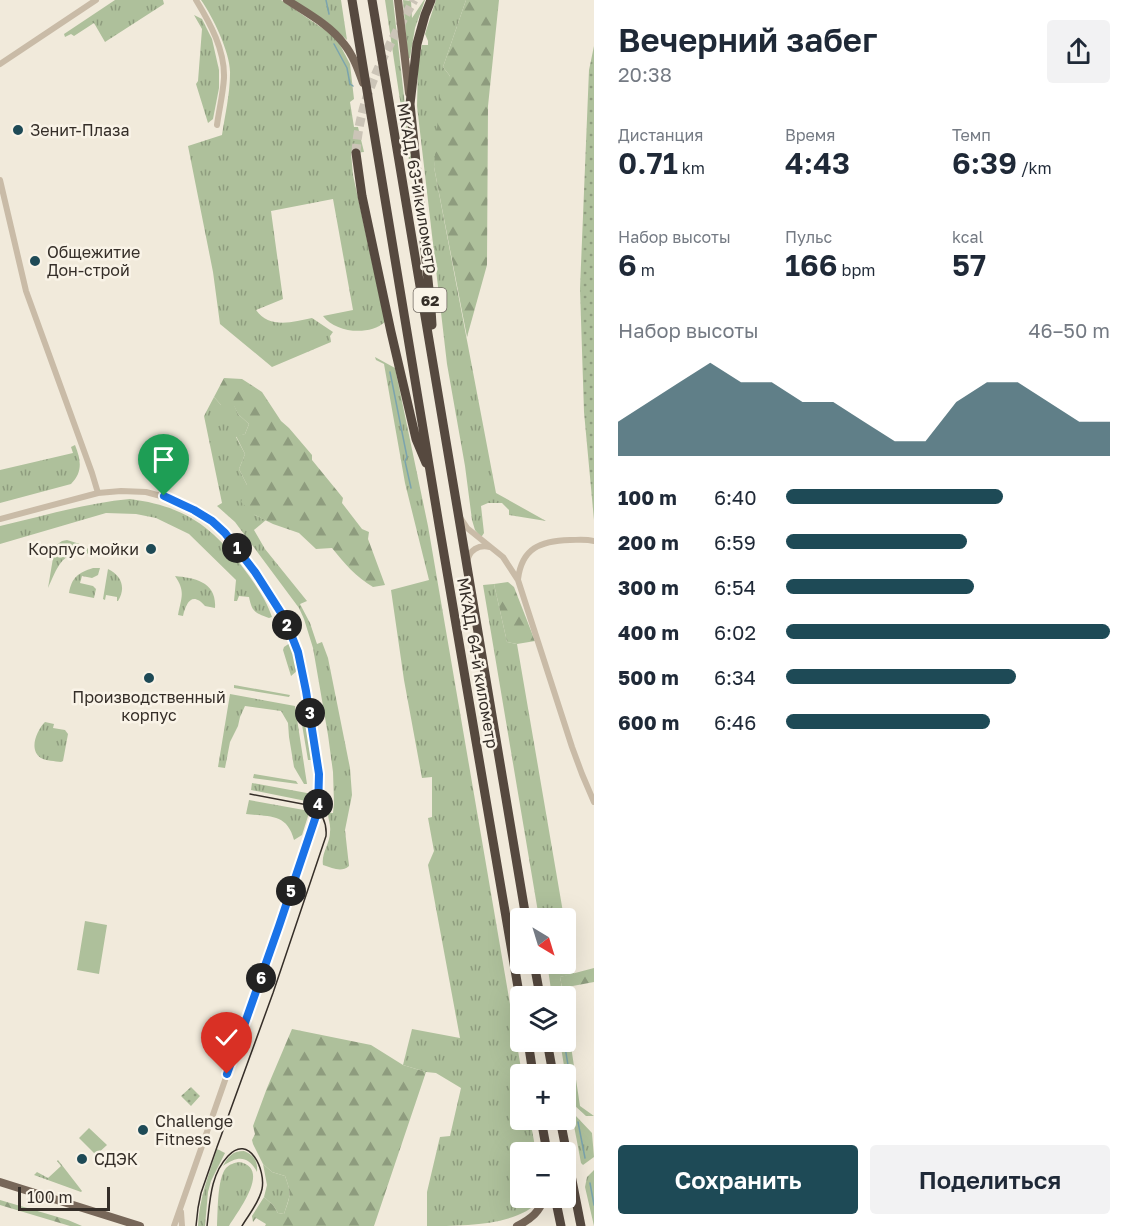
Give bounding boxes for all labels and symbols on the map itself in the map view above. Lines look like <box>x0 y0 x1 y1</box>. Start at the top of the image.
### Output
street label: МКАД, 63-й километр <box>393 101 443 275</box>
place label: Зенит-Плаза <box>30 120 130 140</box>
marker: Зенит-Плаза <box>11 123 25 137</box>
place label: Общежитие Дон-строй <box>47 242 140 280</box>
marker: Общежитие Дон-строй <box>28 254 42 268</box>
road number: 62 <box>414 288 446 312</box>
pin <box>138 434 189 496</box>
pin: 1 <box>222 533 252 563</box>
place label: Корпус мойки <box>28 539 139 559</box>
marker: Корпус мойки <box>144 542 158 556</box>
street label: МКАД, 64-й километр <box>453 576 503 750</box>
pin: 2 <box>272 610 302 640</box>
marker: Производственный корпус <box>142 671 156 685</box>
place label: Производственный корпус <box>72 687 226 725</box>
pin: 3 <box>295 698 325 728</box>
pin: 4 <box>303 789 333 819</box>
pin: 5 <box>276 876 306 906</box>
north arrow <box>510 908 576 974</box>
pin: 6 <box>246 963 276 993</box>
pin <box>201 1012 252 1074</box>
place label: Challenge Fitness <box>155 1111 233 1149</box>
marker: Challenge Fitness <box>136 1123 150 1137</box>
place label: СДЭК <box>94 1149 138 1169</box>
marker: СДЭК <box>75 1152 89 1166</box>
scale bar <box>18 1184 110 1212</box>

